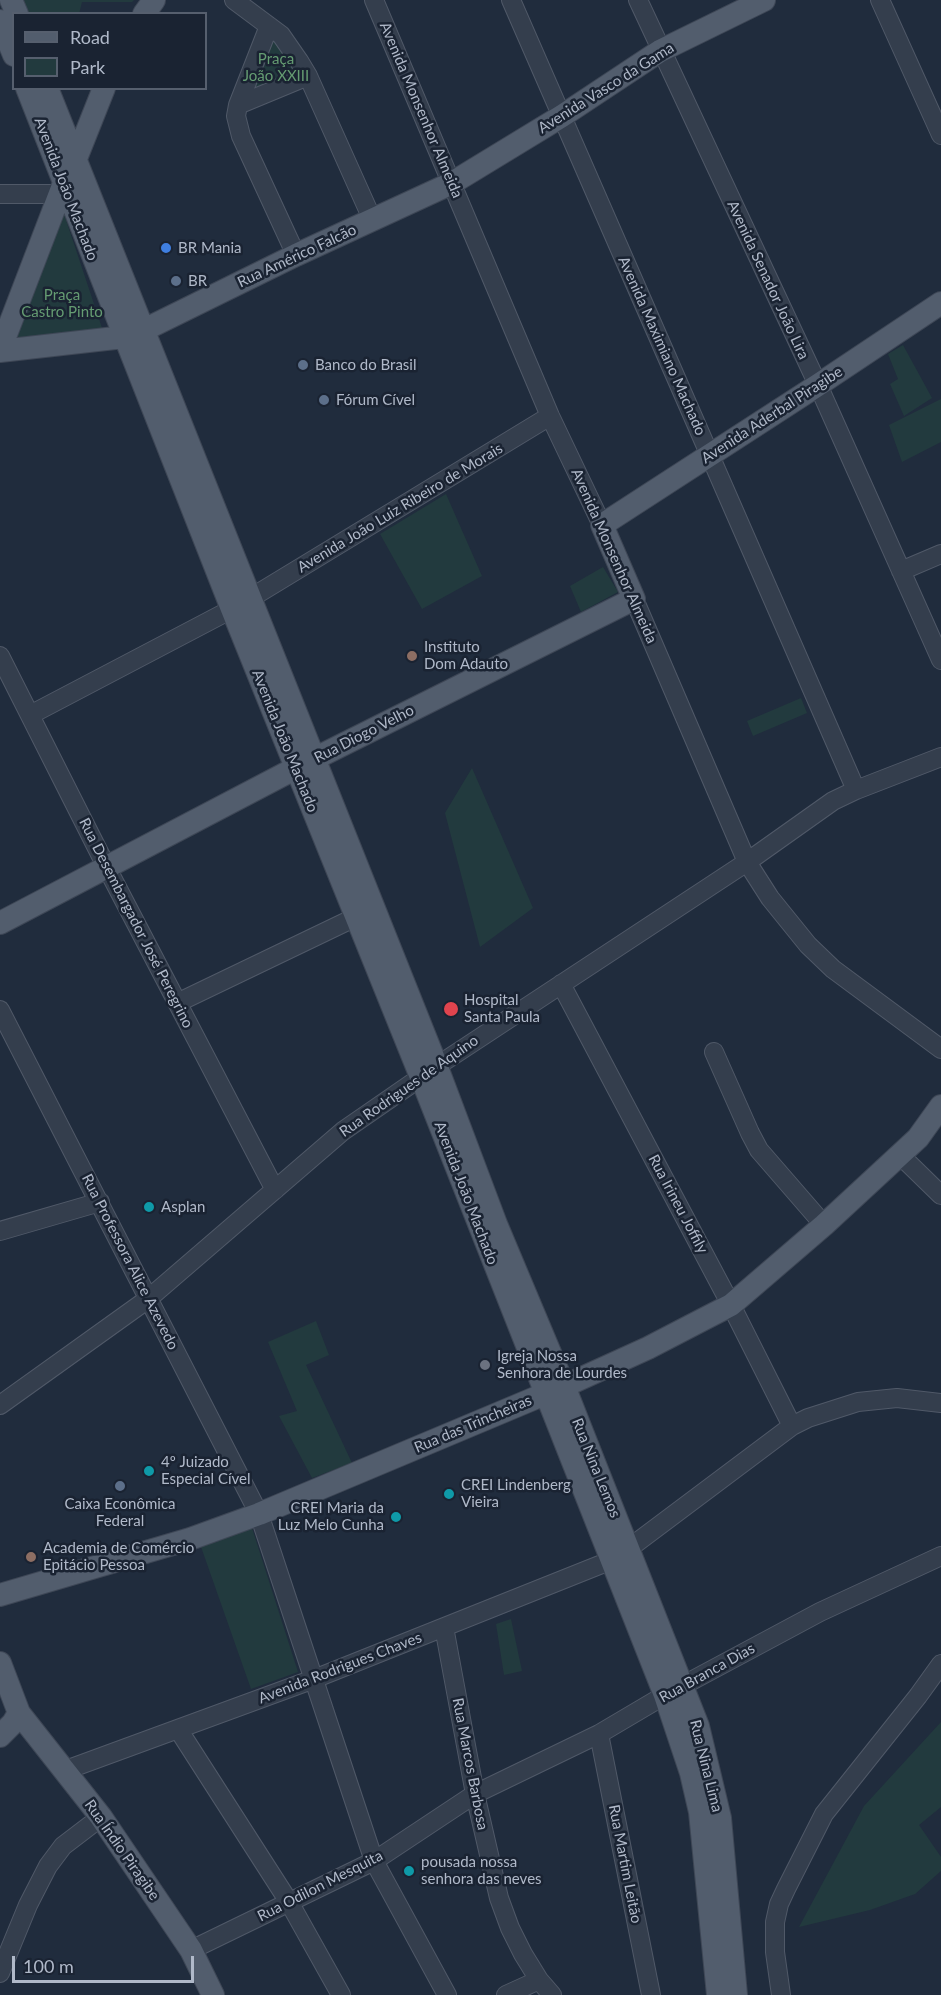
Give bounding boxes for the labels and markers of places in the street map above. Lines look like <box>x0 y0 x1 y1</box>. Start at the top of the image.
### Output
place label: BR Mania <box>178 239 242 257</box>
marker: BR Mania <box>159 241 173 255</box>
place label: BR <box>188 272 207 290</box>
marker: BR <box>169 274 183 288</box>
place label: Banco do Brasil <box>315 356 416 374</box>
marker: Banco do Brasil <box>296 358 310 372</box>
place label: Fórum Cível <box>336 391 415 409</box>
marker: Fórum Cível <box>317 393 331 407</box>
place label: Instituto Dom Adauto <box>424 638 508 673</box>
marker: Instituto Dom Adauto <box>405 649 419 663</box>
place label: Hospital Santa Paula <box>464 991 540 1026</box>
marker: Hospital Santa Paula <box>442 1000 460 1018</box>
place label: Asplan <box>161 1198 205 1216</box>
marker: Asplan <box>142 1200 156 1214</box>
place label: Igreja Nossa Senhora de Lourdes <box>497 1347 627 1382</box>
marker: Igreja Nossa Senhora de Lourdes <box>478 1358 492 1372</box>
place label: 4º Juizado Especial Cível <box>161 1453 251 1488</box>
marker: 4º Juizado Especial Cível <box>142 1464 156 1478</box>
place label: CREI Lindenberg Vieira <box>461 1476 571 1511</box>
marker: Caixa Econômica Federal <box>113 1479 127 1493</box>
marker: CREI Lindenberg Vieira <box>442 1487 456 1501</box>
place label: Caixa Econômica Federal <box>64 1495 176 1530</box>
place label: CREI Maria da Luz Melo Cunha <box>278 1499 384 1534</box>
marker: CREI Maria da Luz Melo Cunha <box>389 1510 403 1524</box>
place label: Academia de Comércio Epitácio Pessoa <box>43 1539 194 1574</box>
marker: Academia de Comércio Epitácio Pessoa <box>24 1550 38 1564</box>
place label: pousada nossa senhora das neves <box>421 1853 542 1888</box>
marker: pousada nossa senhora das neves <box>402 1864 416 1878</box>

